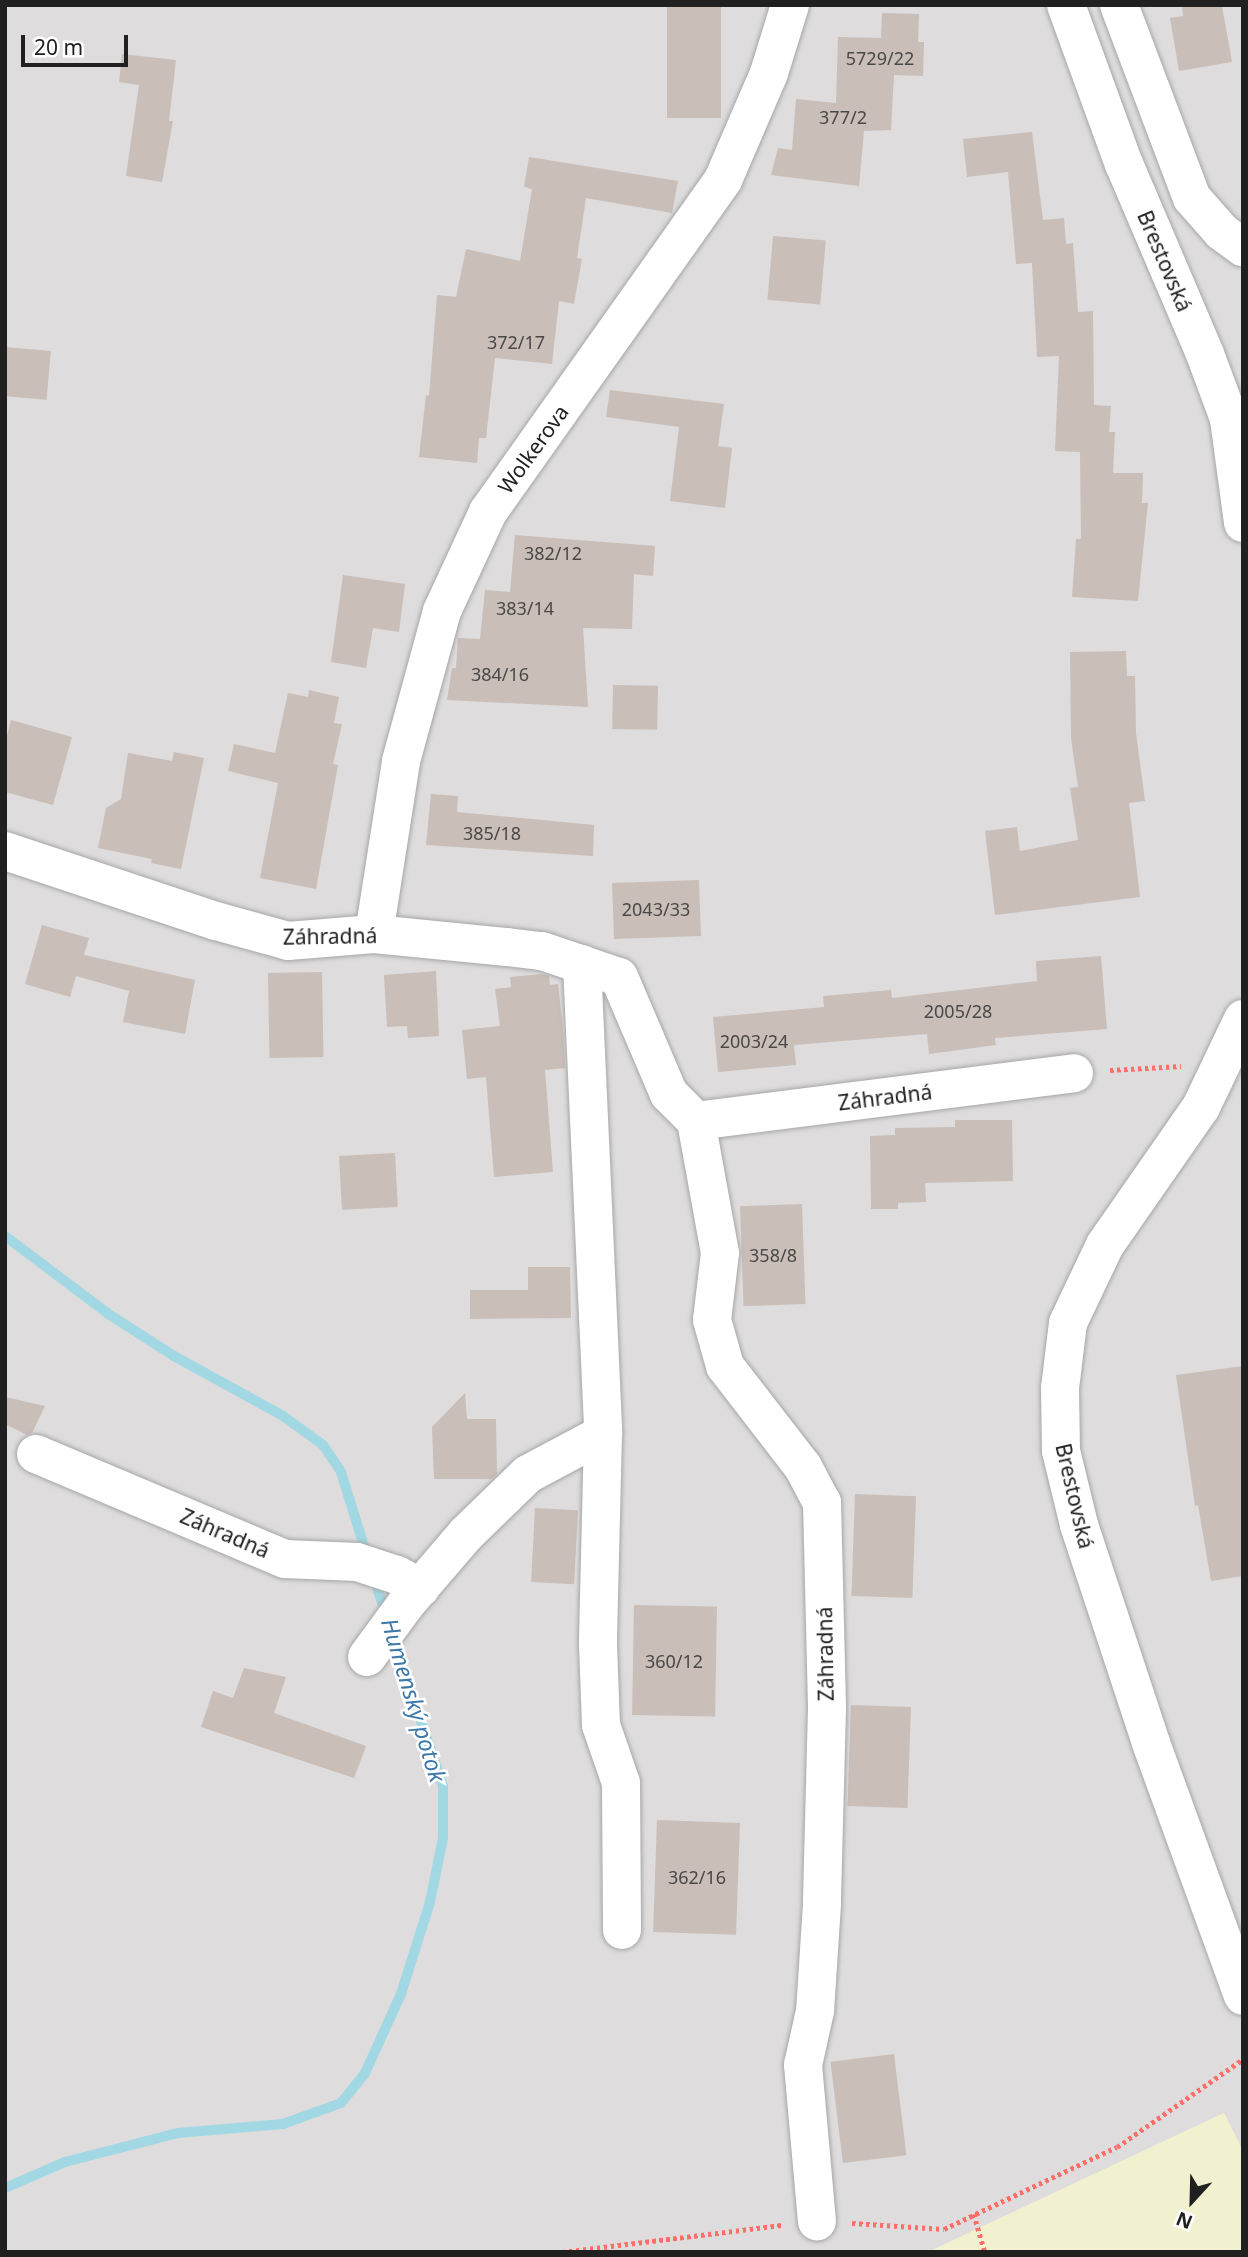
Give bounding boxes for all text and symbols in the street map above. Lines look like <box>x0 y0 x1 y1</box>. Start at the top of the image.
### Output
scale bar <box>24 21 131 65</box>
text: 20 m <box>34 33 83 61</box>
house number: 5729/22 <box>846 47 914 69</box>
house number: 377/2 <box>819 106 867 128</box>
street label: Brestovská <box>1132 207 1198 315</box>
house number: 372/17 <box>487 331 545 353</box>
street label: Wolkerova <box>492 400 574 498</box>
house number: 382/12 <box>524 542 582 564</box>
house number: 383/14 <box>496 597 554 619</box>
house number: 384/16 <box>471 663 529 685</box>
house number: 385/18 <box>463 822 521 844</box>
house number: 2043/33 <box>622 898 690 920</box>
street label: Záhradná <box>283 923 377 949</box>
house number: 2005/28 <box>924 1000 992 1022</box>
house number: 2003/24 <box>720 1030 788 1052</box>
street label: Záhradná <box>837 1079 933 1115</box>
house number: 358/8 <box>749 1244 797 1266</box>
street label: Brestovská <box>1051 1441 1099 1551</box>
street label: Záhradná <box>177 1503 273 1563</box>
street label: Záhradná <box>812 1607 838 1701</box>
water label: Humenský potok <box>376 1615 452 1785</box>
house number: 360/12 <box>645 1650 703 1672</box>
house number: 362/16 <box>668 1866 726 1888</box>
north arrow <box>1157 2166 1227 2236</box>
text: N <box>1172 2206 1196 2235</box>

